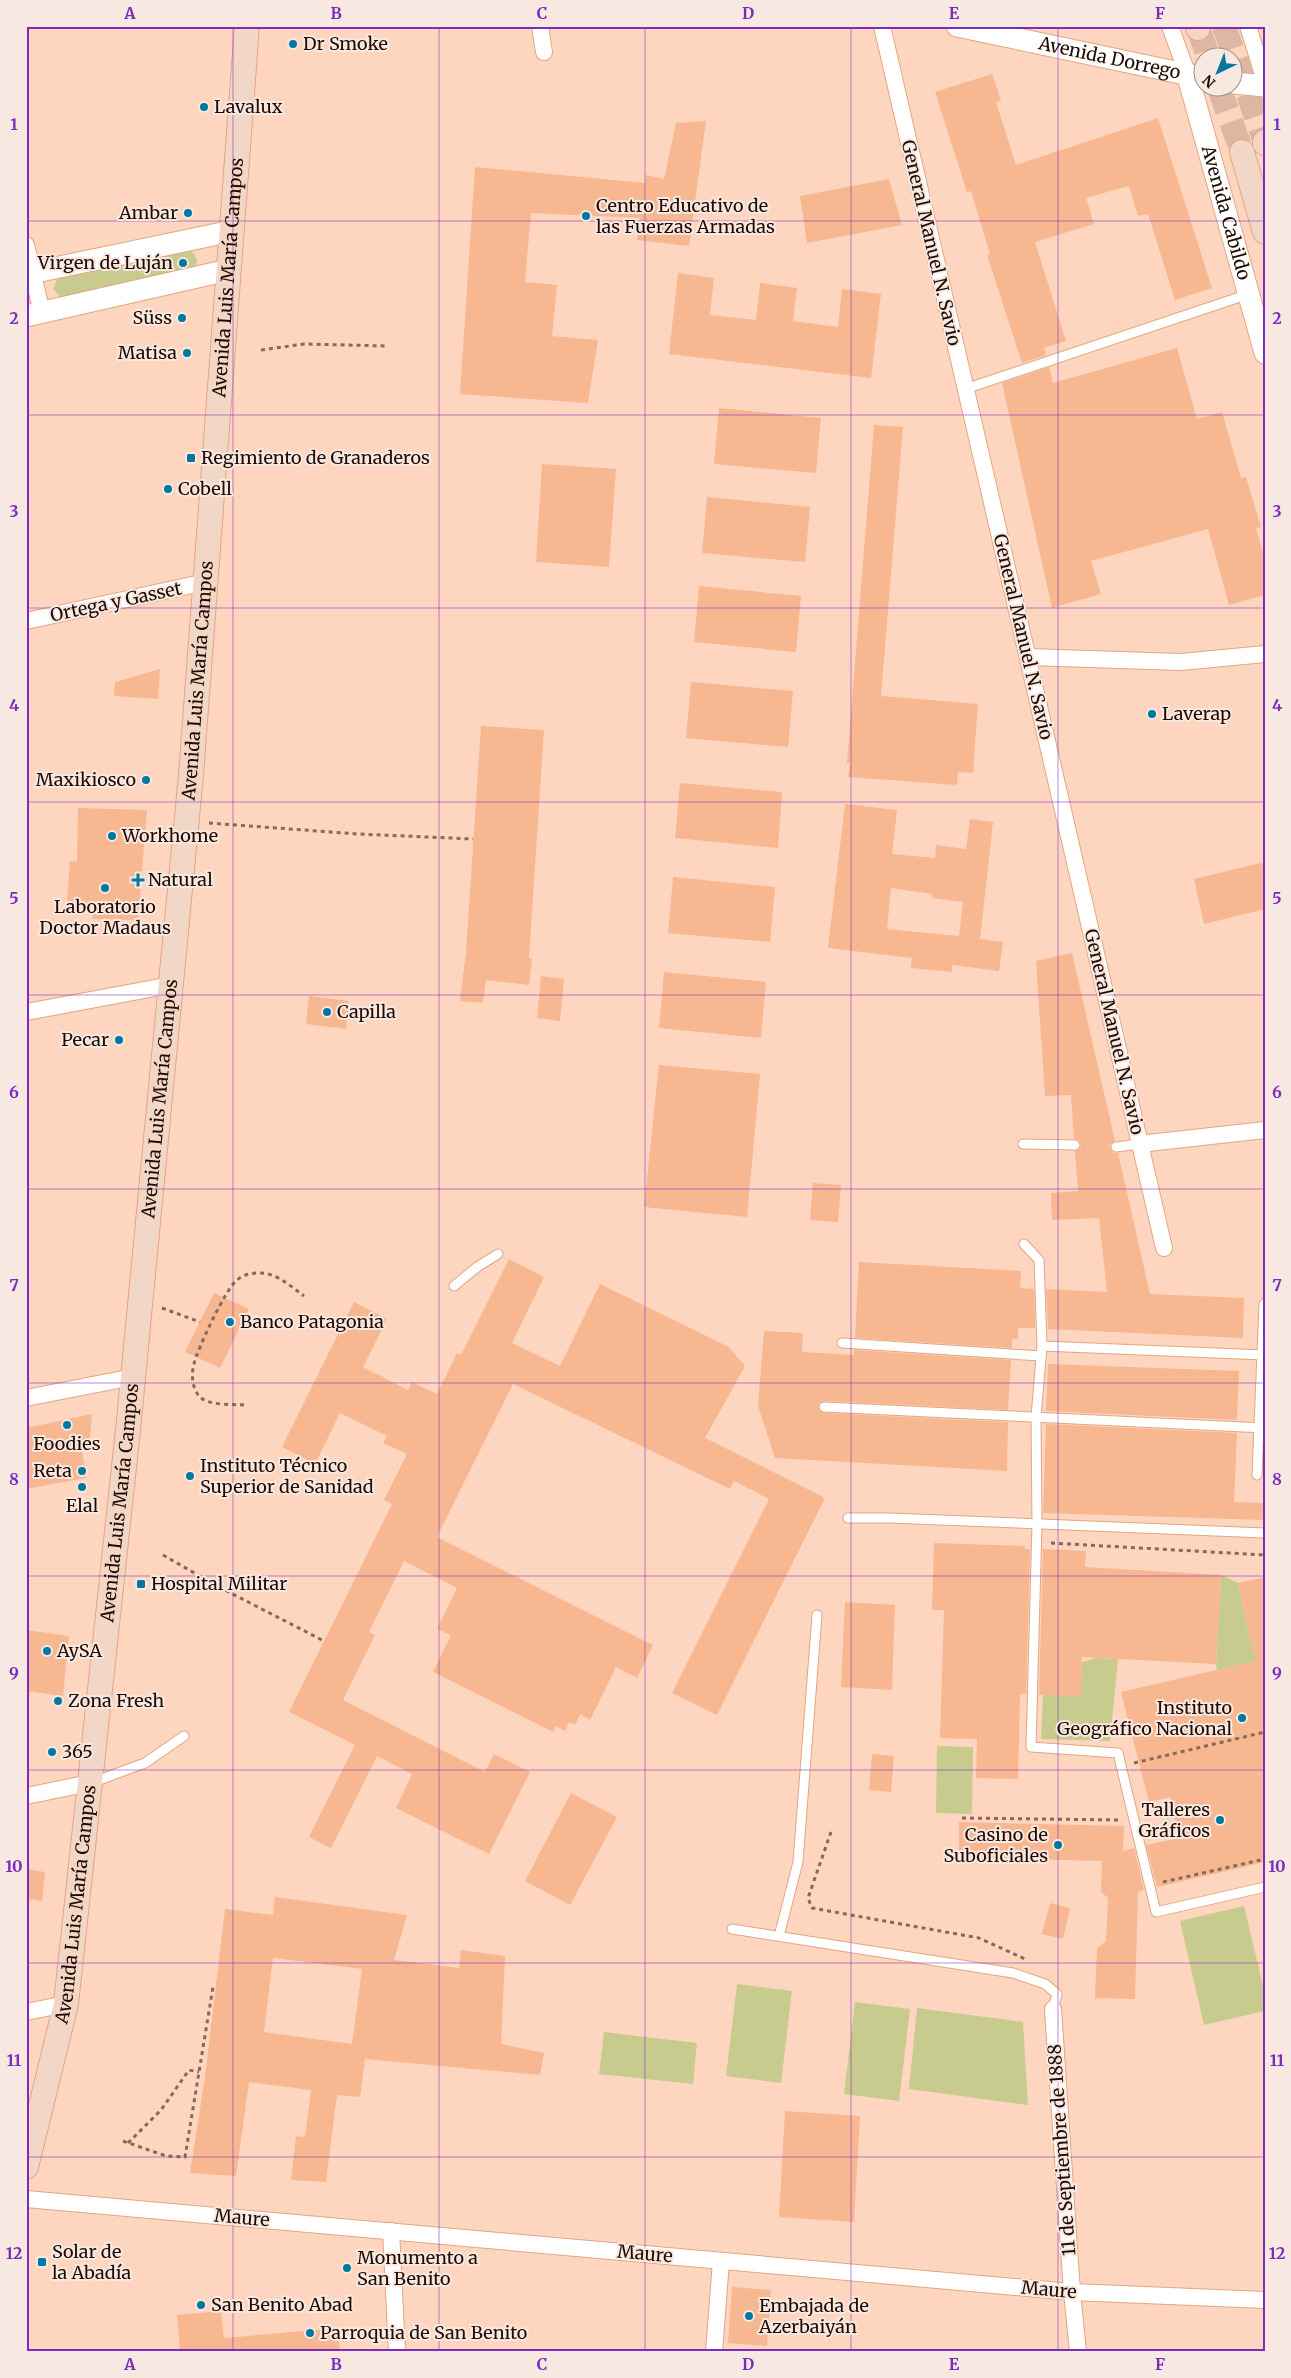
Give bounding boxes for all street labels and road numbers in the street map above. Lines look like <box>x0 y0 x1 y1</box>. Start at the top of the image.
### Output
street label: Avenida Dorrego <box>1036 31 1183 84</box>
street label: General Manuel N. Savio <box>897 138 966 348</box>
street label: Avenida Cabildo <box>1196 142 1256 282</box>
street label: Avenida Luis María Campos <box>207 157 248 399</box>
street label: General Manuel N. Savio <box>989 532 1058 742</box>
street label: Avenida Luis María Campos <box>177 560 218 802</box>
street label: Ortega y Gasset <box>48 576 184 627</box>
street label: General Manuel N. Savio <box>1080 927 1149 1137</box>
street label: Avenida Luis María Campos <box>136 978 182 1220</box>
street label: Avenida Luis María Campos <box>95 1382 143 1624</box>
street label: Avenida Luis María Campos <box>49 1784 101 2027</box>
street label: 11 de Septiembre de 1888 <box>1043 2043 1080 2257</box>
street label: Maure <box>213 2204 271 2231</box>
street label: Maure <box>616 2240 674 2267</box>
street label: Maure <box>1020 2276 1078 2303</box>

